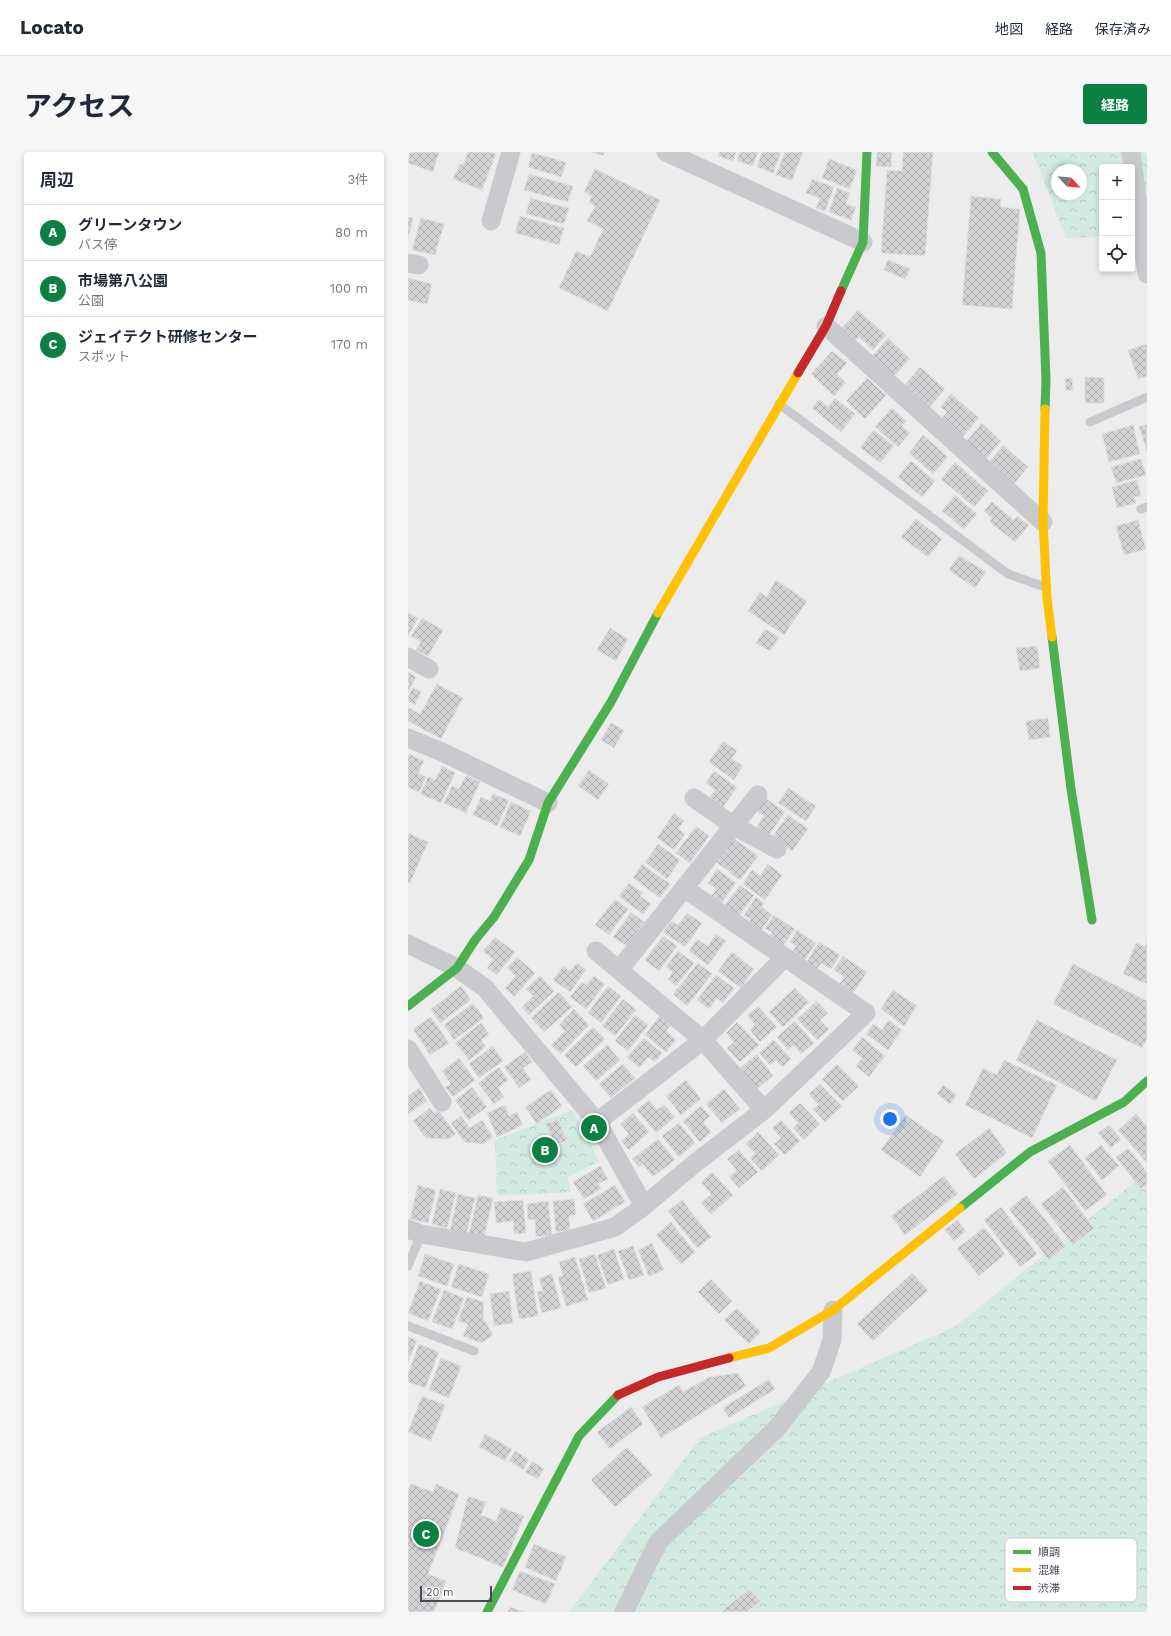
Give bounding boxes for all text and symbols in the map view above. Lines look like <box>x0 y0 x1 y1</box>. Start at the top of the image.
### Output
text: Locato <box>20 16 84 39</box>
text: 地図 <box>995 21 1023 37</box>
text: 経路 <box>1045 21 1073 37</box>
text: 保存済み <box>1095 21 1151 37</box>
button: 経路 <box>1083 84 1147 124</box>
text: アクセス <box>24 90 135 123</box>
north arrow <box>1051 164 1087 200</box>
map controls <box>1099 164 1135 272</box>
button: + <box>1099 164 1135 200</box>
text: 周辺 <box>40 170 74 190</box>
text: 3件 <box>347 172 368 187</box>
button: − <box>1099 200 1135 236</box>
text: グリーンタウン <box>78 216 182 234</box>
text: A <box>49 225 57 240</box>
text: 80 m <box>335 225 368 240</box>
button: locate <box>1099 236 1135 272</box>
text: バス停 <box>78 237 117 252</box>
text: 市場第八公園 <box>78 272 168 290</box>
text: B <box>49 281 57 296</box>
text: 100 m <box>330 281 368 296</box>
text: 公園 <box>78 293 104 308</box>
text: ジェイテクト研修センター <box>78 328 258 346</box>
text: C <box>49 337 57 352</box>
text: 170 m <box>331 337 368 352</box>
text: スポット <box>78 349 130 364</box>
your location <box>880 1109 900 1129</box>
pin: A <box>581 1113 607 1143</box>
pin: B <box>532 1135 558 1165</box>
pin: C <box>413 1519 439 1549</box>
legend <box>1005 1538 1137 1602</box>
text: 順調 <box>1038 1546 1060 1559</box>
text: 混雑 <box>1038 1564 1060 1577</box>
text: 渋滞 <box>1038 1582 1060 1595</box>
scale bar <box>420 1584 492 1603</box>
text: 20 m <box>426 1586 454 1599</box>

